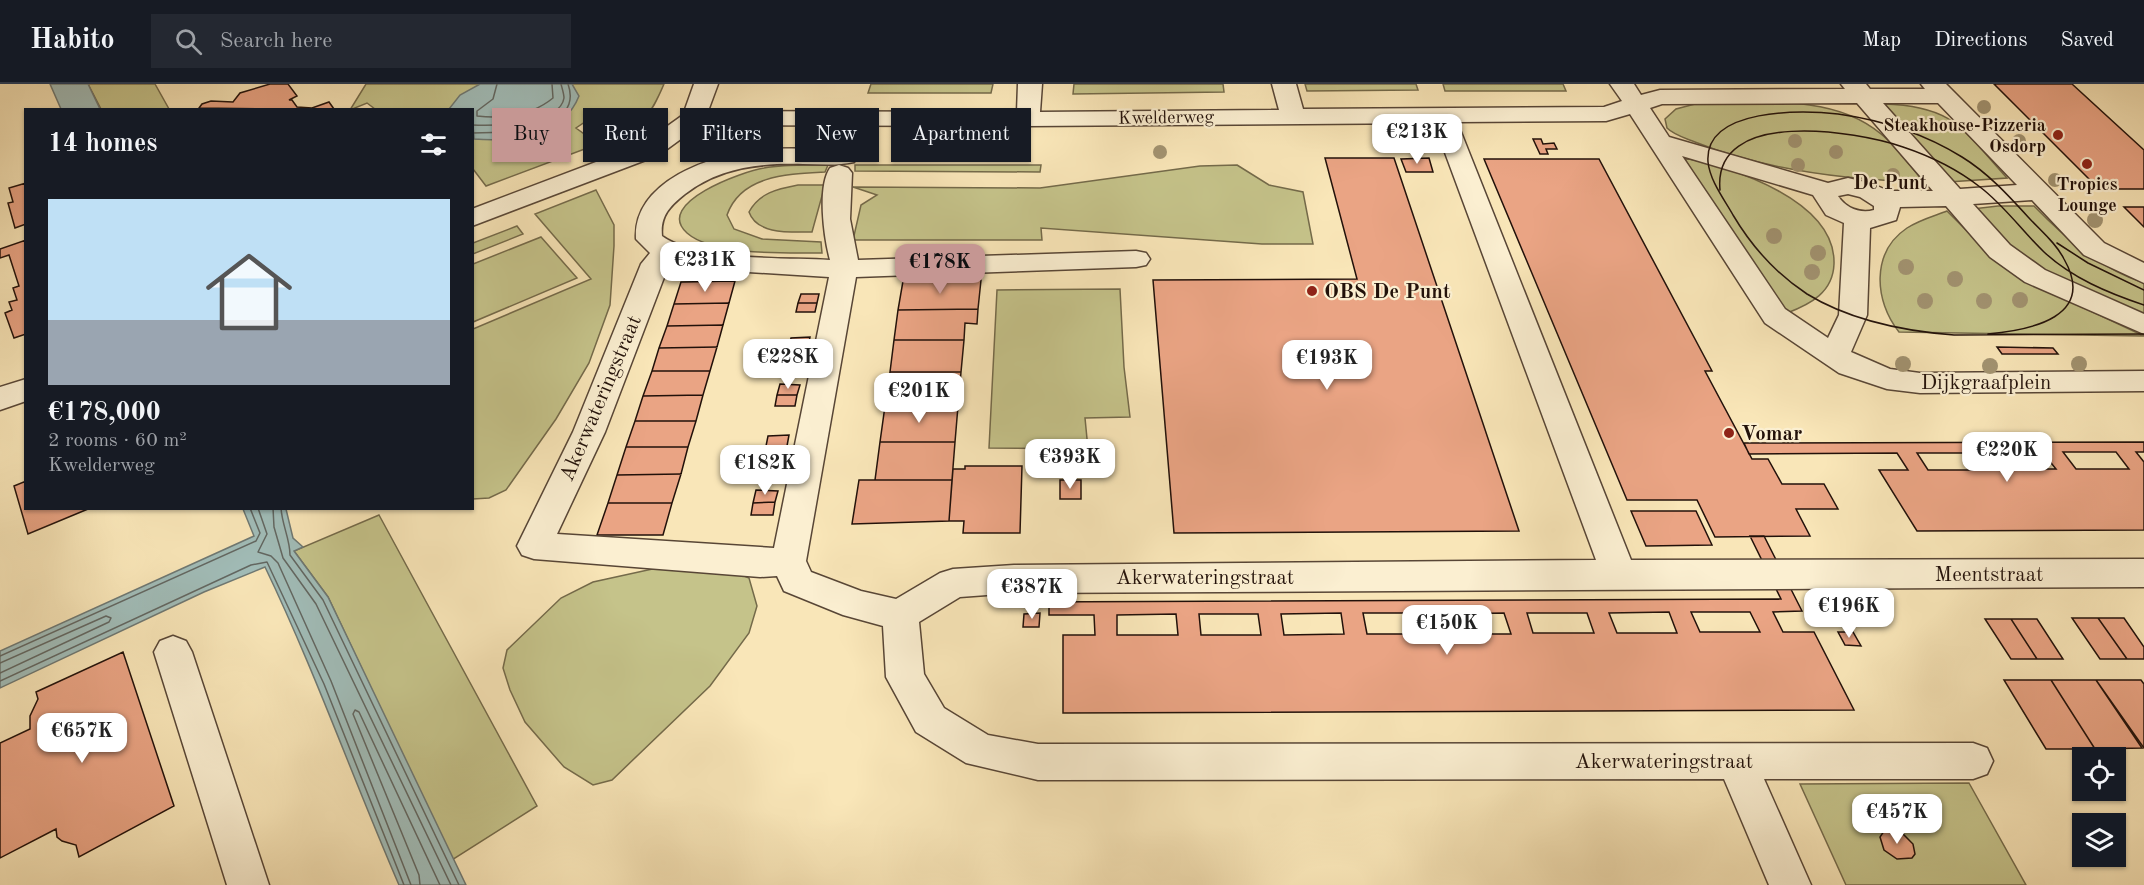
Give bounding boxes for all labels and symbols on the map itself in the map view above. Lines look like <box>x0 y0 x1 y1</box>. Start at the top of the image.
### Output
street label: Kwelderweg <box>1118 108 1214 128</box>
pin: €213K <box>1375 114 1459 165</box>
place label: Steakhouse-Pizzeria Osdorp <box>1883 117 2046 156</box>
marker: Steakhouse-Pizzeria Osdorp <box>2051 128 2065 142</box>
marker: Tropics Lounge <box>2080 157 2094 171</box>
district label: De Punt <box>1853 174 1927 194</box>
place label: Tropics Lounge <box>2056 176 2118 215</box>
pin: €231K <box>663 242 747 293</box>
pin: €178K <box>898 244 982 295</box>
place label: OBS De Punt <box>1324 282 1451 303</box>
marker: OBS De Punt <box>1305 284 1319 298</box>
street label: Akerwateringstraat <box>557 312 646 485</box>
pin: €228K <box>746 339 830 390</box>
pin: €193K <box>1285 340 1369 391</box>
pin: €201K <box>877 373 961 424</box>
street label: Dijkgraafplein <box>1921 373 2051 394</box>
place label: Vomar <box>1741 424 1802 445</box>
marker: Vomar <box>1722 426 1736 440</box>
pin: €220K <box>1965 432 2049 483</box>
pin: €393K <box>1028 439 1112 490</box>
pin: €182K <box>723 445 807 496</box>
street label: Meentstraat <box>1935 565 2043 586</box>
street label: Akerwateringstraat <box>1116 568 1294 589</box>
pin: €387K <box>990 569 1074 620</box>
pin: €196K <box>1807 588 1891 639</box>
pin: €150K <box>1405 605 1489 656</box>
pin: €657K <box>40 713 124 764</box>
street label: Akerwateringstraat <box>1575 752 1753 773</box>
pin: €457K <box>1855 794 1939 845</box>

